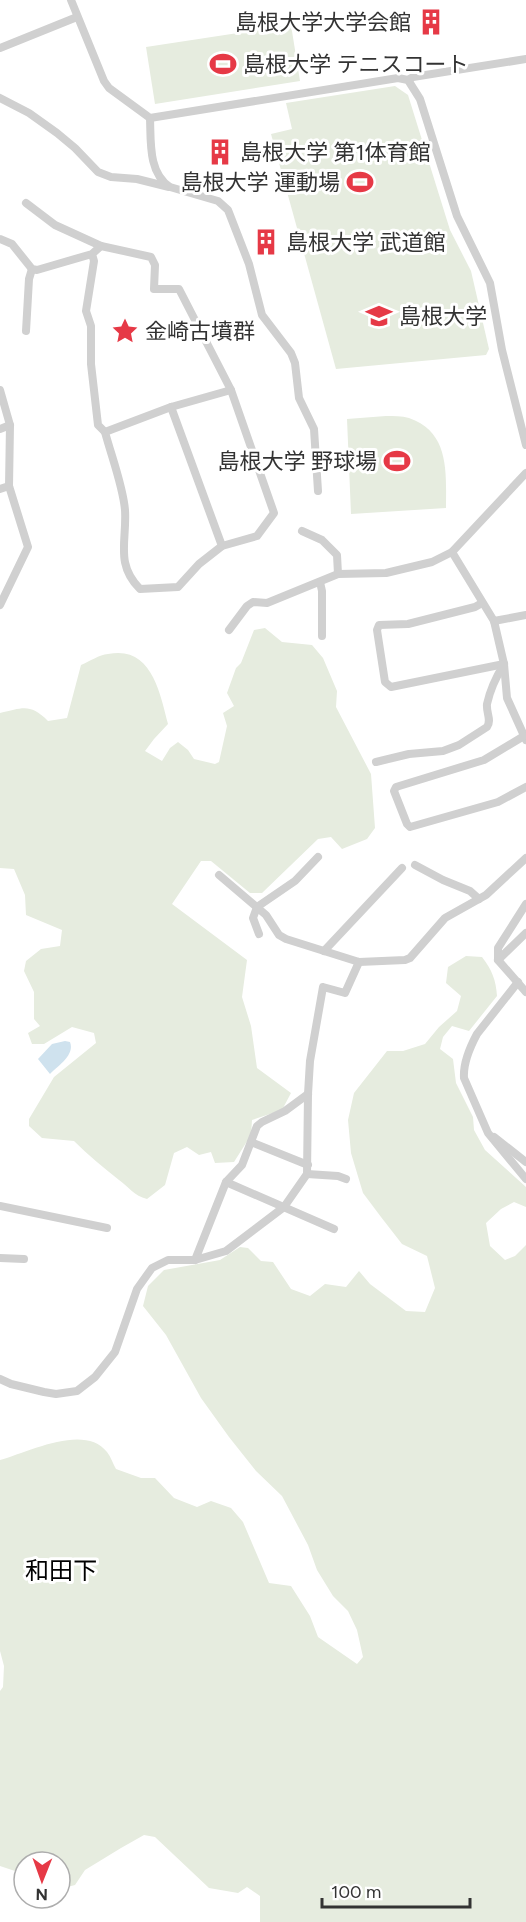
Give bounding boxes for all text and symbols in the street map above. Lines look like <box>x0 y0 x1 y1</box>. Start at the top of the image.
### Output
building icon: 島根大学大学会館 <box>416 7 446 37</box>
place label: 島根大学大学会館 <box>235 9 411 36</box>
sports icon: 島根大学 テニスコート <box>208 49 238 79</box>
place label: 島根大学 テニスコート <box>243 51 468 78</box>
building icon: 島根大学 第1体育館 <box>205 137 235 167</box>
place label: 島根大学 第1体育館 <box>240 139 431 166</box>
sports icon: 島根大学 運動場 <box>345 167 375 197</box>
place label: 島根大学 運動場 <box>181 169 340 196</box>
building icon: 島根大学 武道館 <box>251 227 281 257</box>
place label: 島根大学 武道館 <box>286 229 445 256</box>
school or university icon: 島根大学 <box>364 301 394 331</box>
place label: 島根大学 <box>399 303 487 330</box>
place icon: 金崎古墳群 <box>110 316 140 346</box>
place label: 金崎古墳群 <box>145 318 255 345</box>
sports icon: 島根大学 野球場 <box>382 446 412 476</box>
place label: 島根大学 野球場 <box>218 448 377 475</box>
district label: 和田下 <box>25 1556 97 1585</box>
north arrow <box>12 1850 72 1910</box>
scale bar <box>322 1871 470 1909</box>
text: 100 m <box>331 1881 381 1903</box>
text: N <box>35 1885 48 1904</box>

